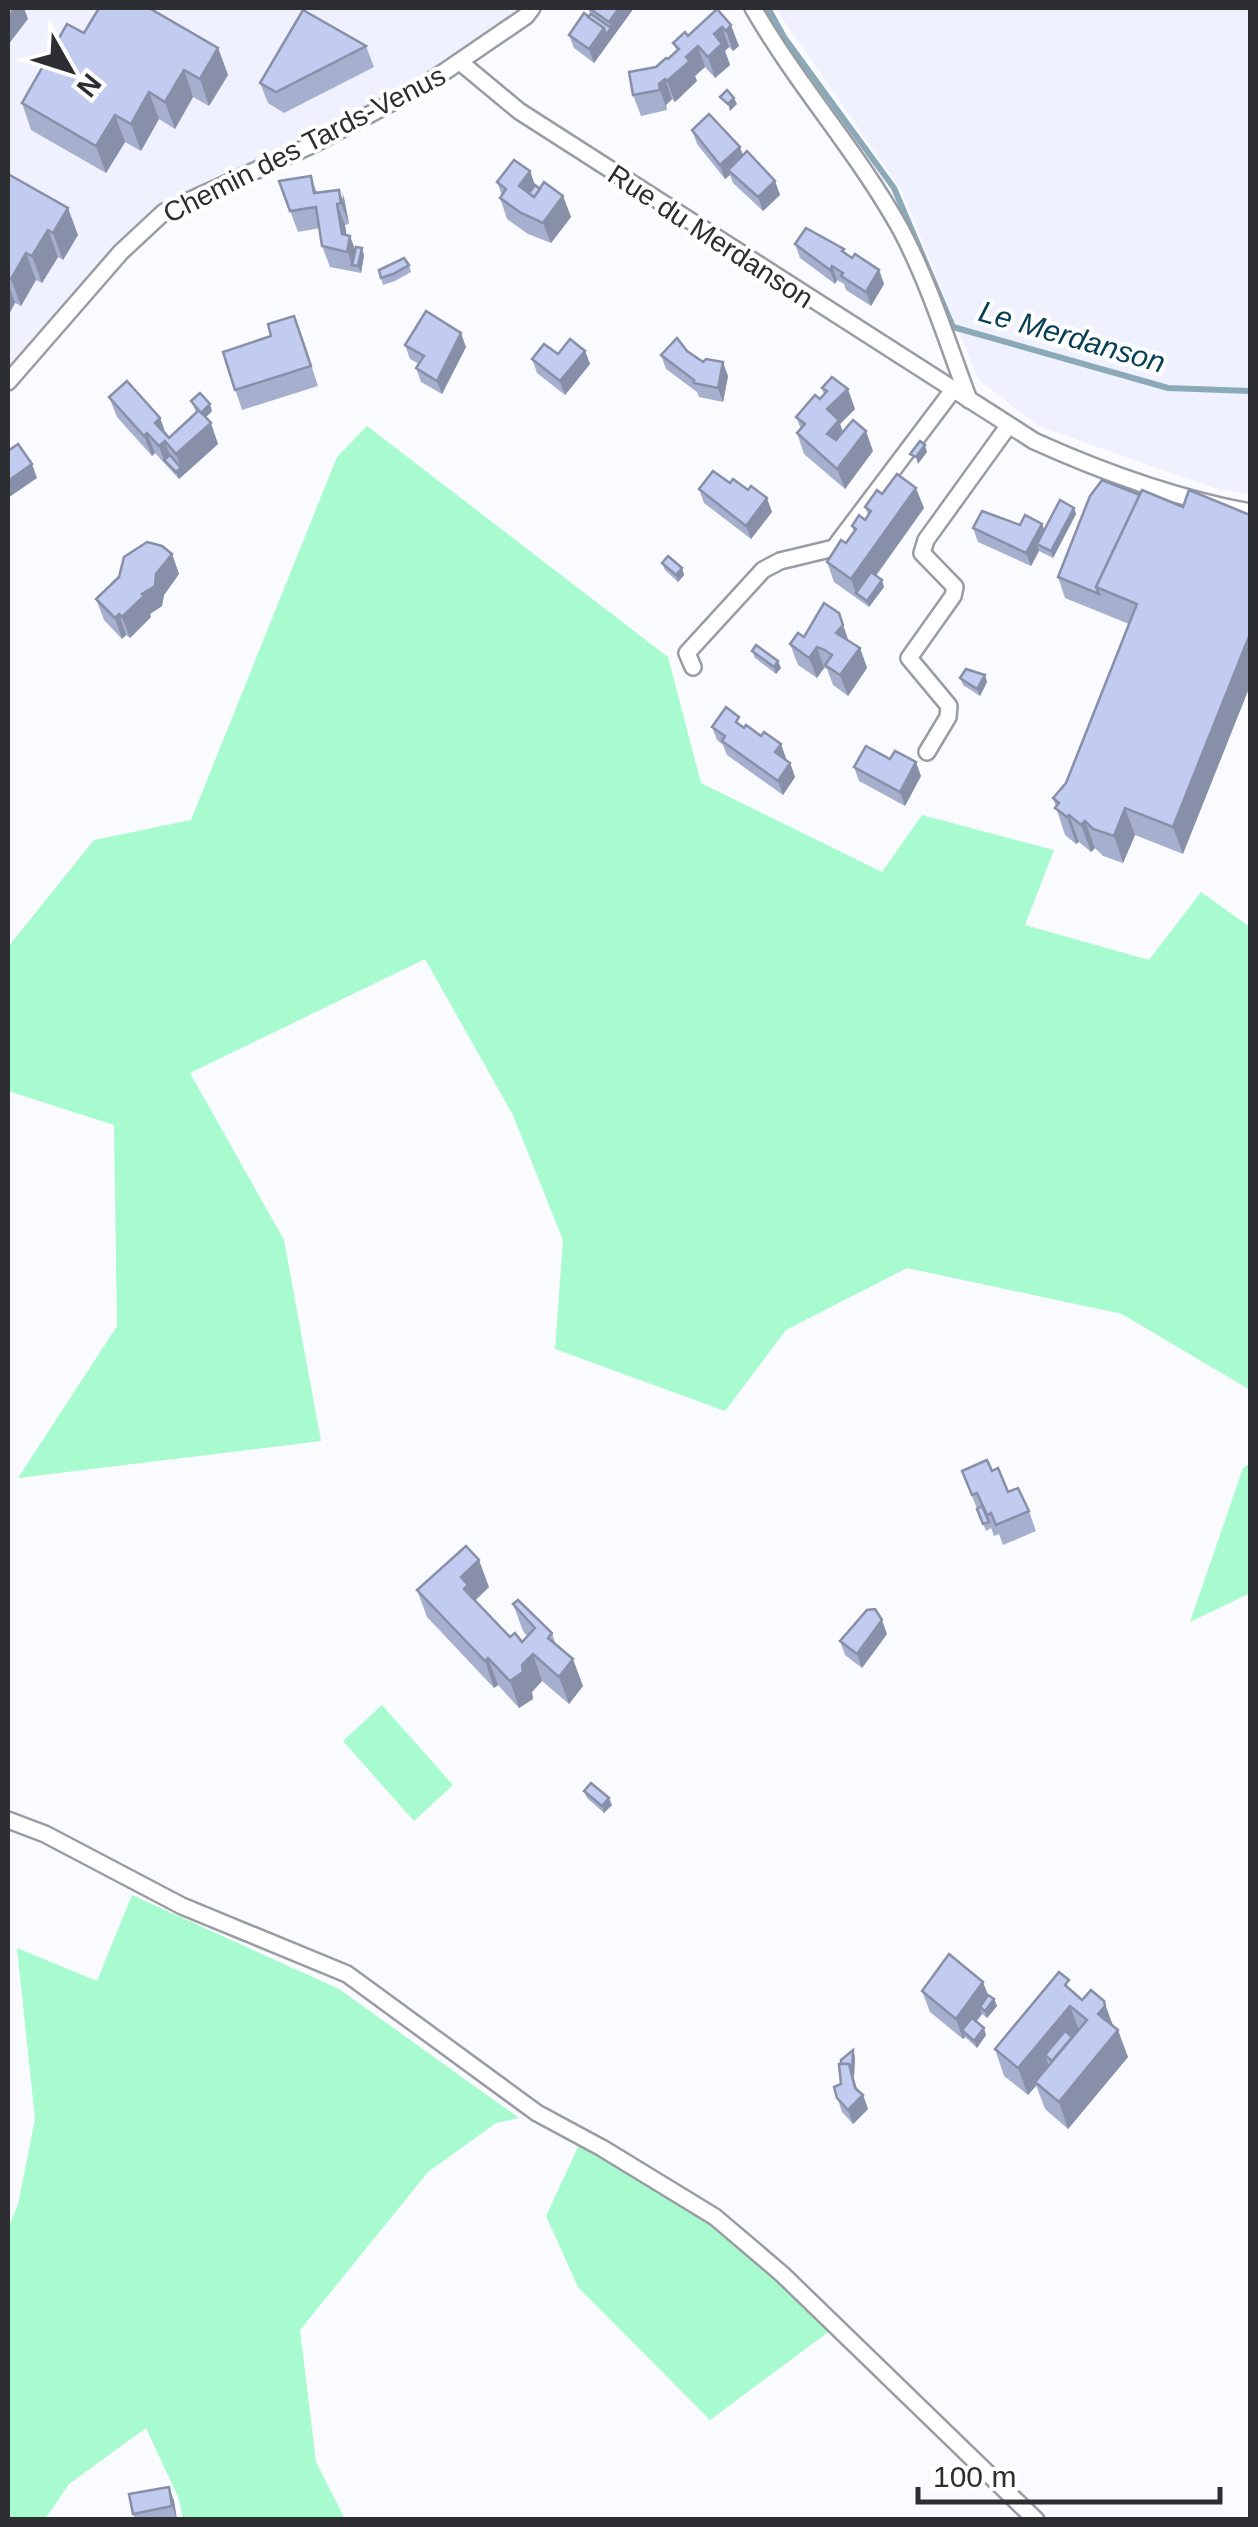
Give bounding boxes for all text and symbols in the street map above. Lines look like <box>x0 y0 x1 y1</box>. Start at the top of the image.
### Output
north arrow <box>20 20 120 120</box>
street label: Chemin des Tards-Venus <box>158 60 450 229</box>
text: N <box>71 68 107 103</box>
street label: Rue du Merdanson <box>602 159 819 314</box>
water label: Le Merdanson <box>975 294 1169 379</box>
scale bar <box>918 2442 1220 2504</box>
text: 100 m <box>933 2460 1016 2493</box>

